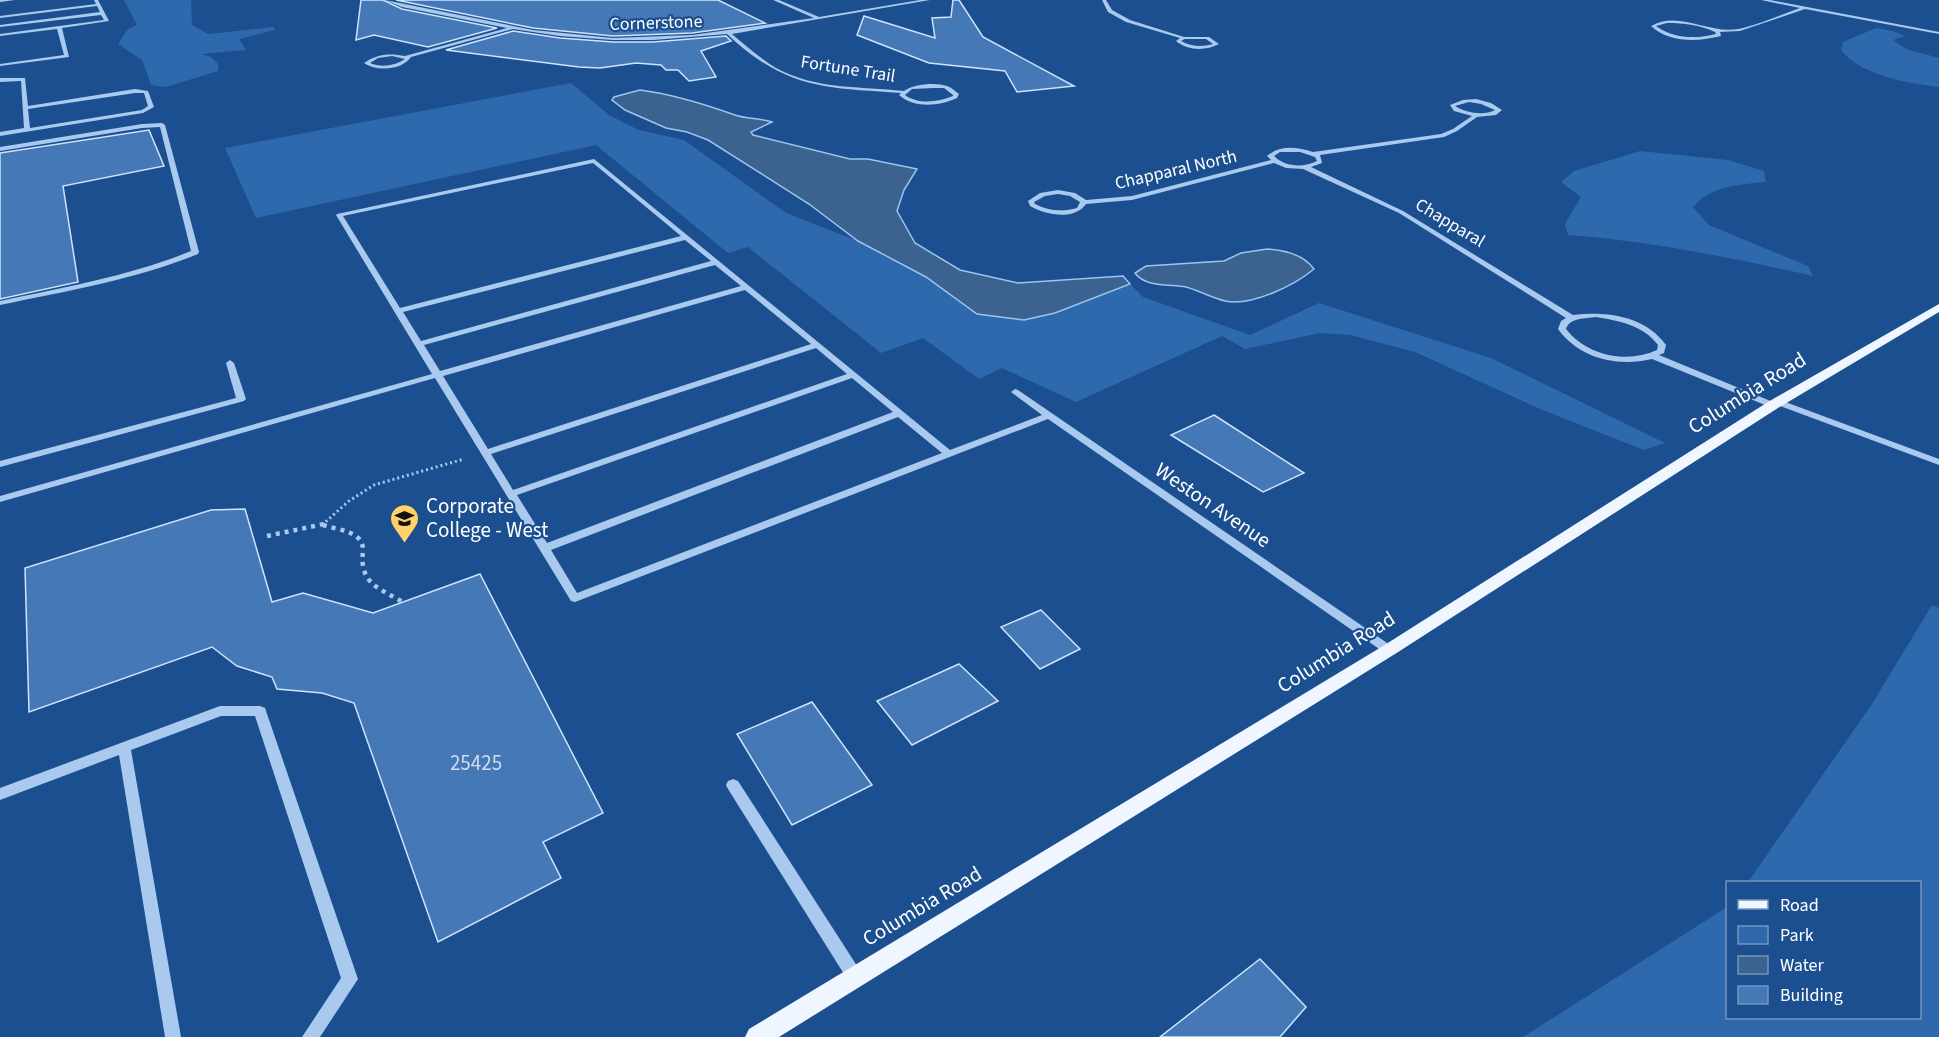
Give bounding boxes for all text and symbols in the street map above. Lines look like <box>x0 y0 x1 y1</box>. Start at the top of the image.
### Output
street label: Cornerstone <box>609 9 703 37</box>
street label: Fortune Trail <box>799 49 897 89</box>
street label: Chapparal North <box>1113 144 1239 196</box>
street label: Chapparal <box>1410 192 1490 254</box>
street label: Columbia Road <box>1682 345 1812 441</box>
street label: Weston Avenue <box>1149 455 1277 555</box>
place label: Corporate College - West <box>426 491 548 545</box>
school or university icon: Corporate College - West <box>389 502 421 544</box>
street label: Columbia Road <box>1271 604 1401 700</box>
house number: 25425 <box>450 748 502 778</box>
street label: Columbia Road <box>857 859 987 953</box>
legend <box>1726 881 1921 1019</box>
text: Road <box>1780 893 1819 918</box>
text: Park <box>1780 923 1814 948</box>
text: Water <box>1780 953 1824 978</box>
text: Building <box>1780 983 1843 1008</box>

